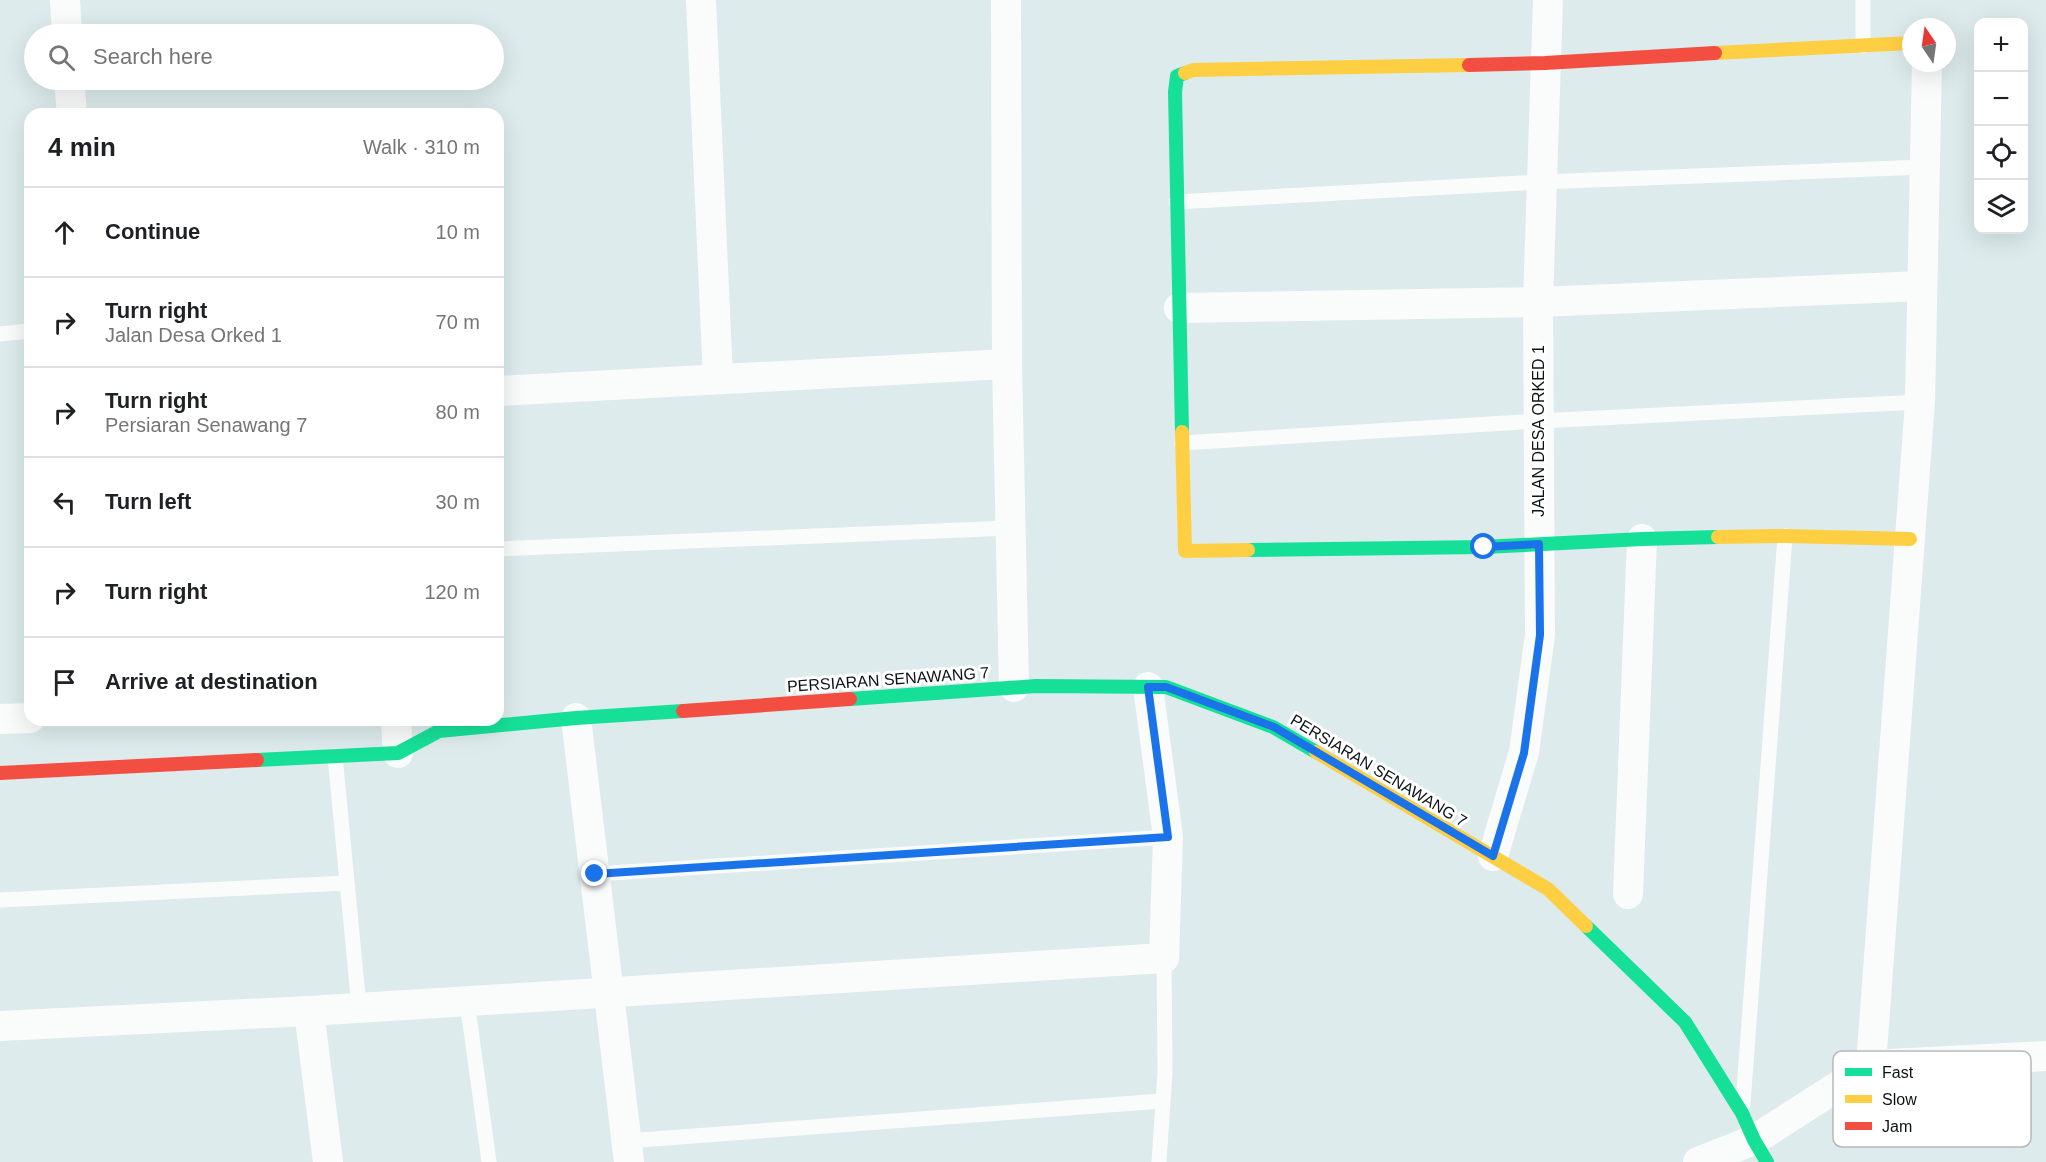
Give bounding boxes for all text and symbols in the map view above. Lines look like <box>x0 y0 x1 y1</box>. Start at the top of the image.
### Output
north arrow <box>1902 18 1956 72</box>
map controls <box>1974 18 2028 234</box>
button: + <box>1974 18 2028 72</box>
search box <box>24 24 504 90</box>
icon: search <box>45 41 78 74</box>
text: Search here <box>93 44 213 69</box>
button: − <box>1974 72 2028 126</box>
button: locate <box>1974 126 2028 180</box>
text: 4 min <box>48 132 116 162</box>
text: Walk · 310 m <box>363 136 480 158</box>
button: layers <box>1974 180 2028 234</box>
icon: ahead <box>48 216 81 249</box>
text: Continue <box>105 219 200 244</box>
text: 10 m <box>436 221 480 243</box>
text: Turn right <box>105 298 207 323</box>
icon: right <box>48 306 81 339</box>
text: 70 m <box>436 311 480 333</box>
text: Jalan Desa Orked 1 <box>105 324 282 346</box>
street label: JALAN DESA ORKED 1 <box>1530 345 1547 517</box>
text: Turn right <box>105 388 207 413</box>
icon: right <box>48 396 81 429</box>
text: 80 m <box>436 401 480 423</box>
text: Persiaran Senawang 7 <box>105 414 307 436</box>
icon: left <box>48 486 81 519</box>
text: Turn left <box>105 489 191 514</box>
text: 30 m <box>436 491 480 513</box>
route start <box>1470 533 1496 559</box>
icon: right <box>48 576 81 609</box>
text: Turn right <box>105 579 207 604</box>
text: 120 m <box>424 581 480 603</box>
street label: PERSIARAN SENAWANG 7 <box>786 664 990 695</box>
icon: arrive <box>48 666 81 699</box>
text: Arrive at destination <box>105 669 318 694</box>
street label: PERSIARAN SENAWANG 7 <box>1288 711 1470 830</box>
route end <box>581 860 607 886</box>
legend <box>1833 1051 2031 1147</box>
text: Fast <box>1882 1064 1914 1081</box>
text: Slow <box>1882 1091 1917 1108</box>
text: Jam <box>1882 1118 1912 1135</box>

